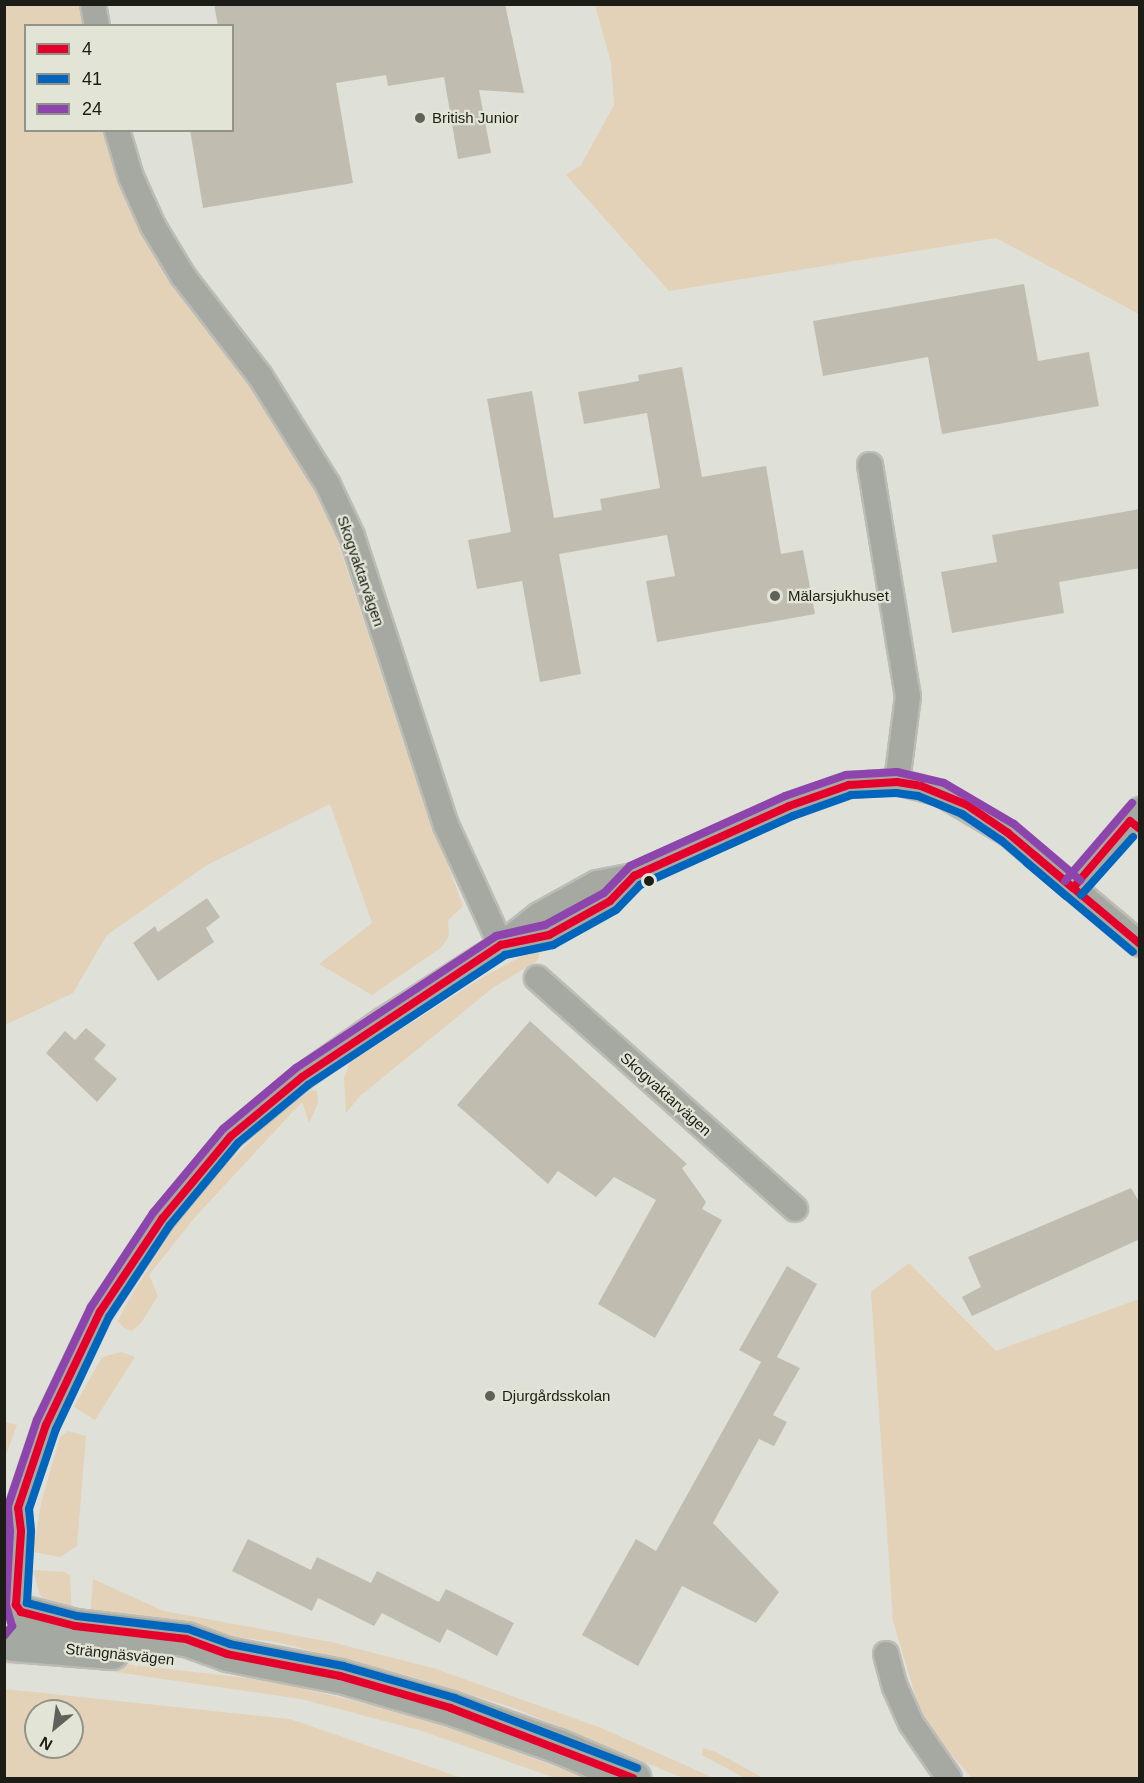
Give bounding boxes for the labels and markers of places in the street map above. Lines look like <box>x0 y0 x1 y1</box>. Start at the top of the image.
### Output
place label: British Junior <box>432 109 519 127</box>
marker: British Junior <box>413 111 427 125</box>
marker: Mälarsjukhuset <box>766 587 784 605</box>
place label: Mälarsjukhuset <box>788 587 889 605</box>
unlabelled marker <box>643 875 655 887</box>
place label: Djurgårdsskolan <box>502 1387 610 1405</box>
marker: Djurgårdsskolan <box>483 1389 497 1403</box>

